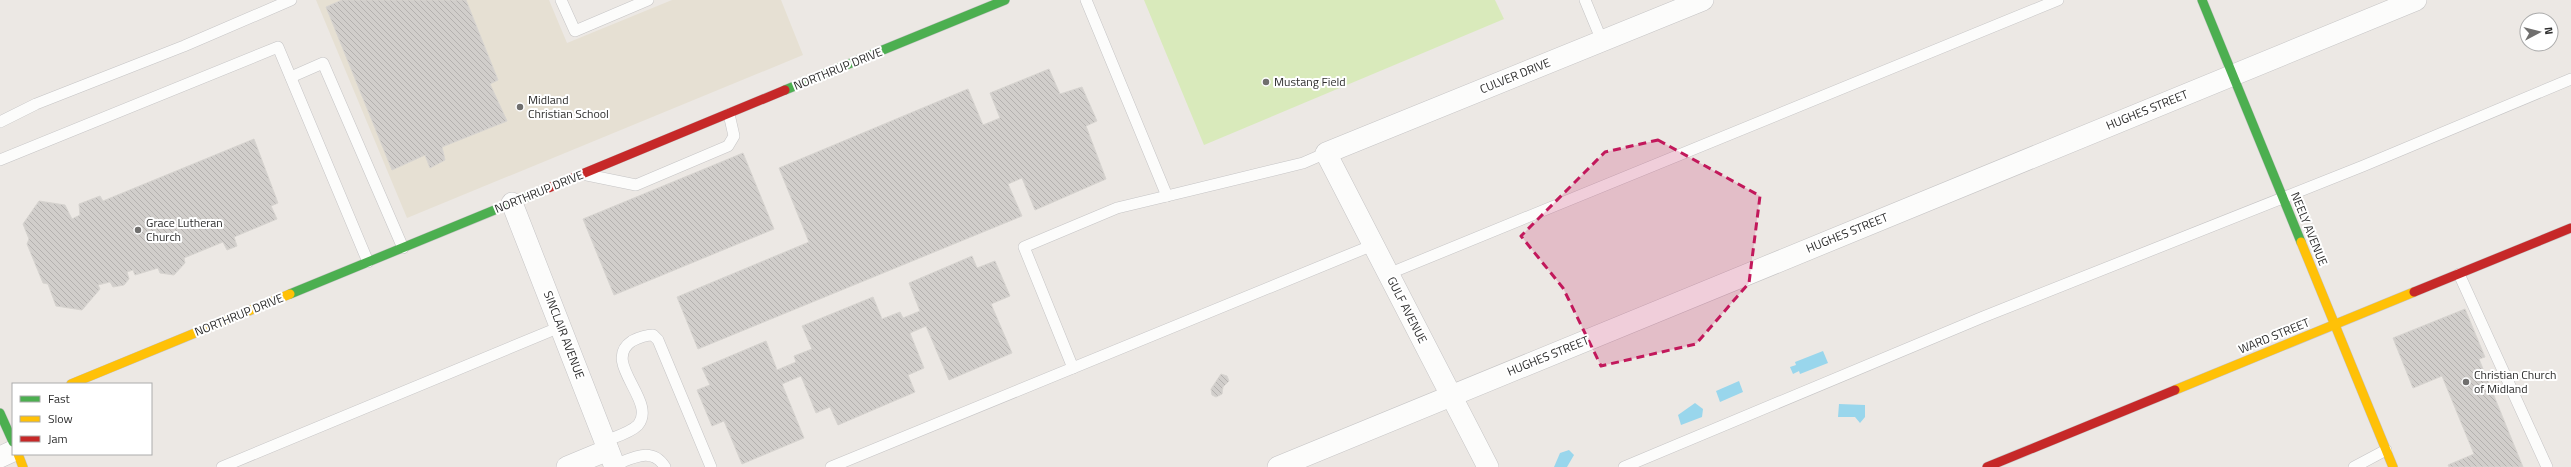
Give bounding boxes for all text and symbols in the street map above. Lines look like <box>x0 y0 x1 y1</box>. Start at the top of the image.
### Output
north arrow <box>2519 12 2559 52</box>
text: N <box>2541 26 2557 36</box>
street label: NORTHRUP DRIVE <box>791 42 885 95</box>
street label: CULVER DRIVE <box>1477 53 1553 98</box>
place label: Mustang Field <box>1274 72 1346 91</box>
marker: Mustang Field <box>1261 77 1271 87</box>
street label: HUGHES STREET <box>2103 84 2191 135</box>
place label: Midland Christian School <box>528 90 609 123</box>
marker: Midland Christian School <box>515 102 525 112</box>
street label: NORTHRUP DRIVE <box>492 165 586 218</box>
street label: NEELY AVENUE <box>2286 189 2333 269</box>
street label: HUGHES STREET <box>1803 207 1891 258</box>
place label: Grace Lutheran Church <box>146 213 223 246</box>
marker: Grace Lutheran Church <box>133 225 143 235</box>
street label: GULF AVENUE <box>1382 273 1433 347</box>
street label: NORTHRUP DRIVE <box>192 288 286 341</box>
street label: SINCLAIR AVENUE <box>539 288 590 382</box>
street label: WARD STREET <box>2235 312 2313 358</box>
street label: HUGHES STREET <box>1504 330 1592 381</box>
place label: Christian Church of Midland <box>2474 365 2556 398</box>
marker: Christian Church of Midland <box>2461 377 2471 387</box>
legend <box>12 383 152 455</box>
text: Fast <box>48 389 71 408</box>
text: Slow <box>48 409 73 428</box>
text: Jam <box>48 429 68 448</box>

